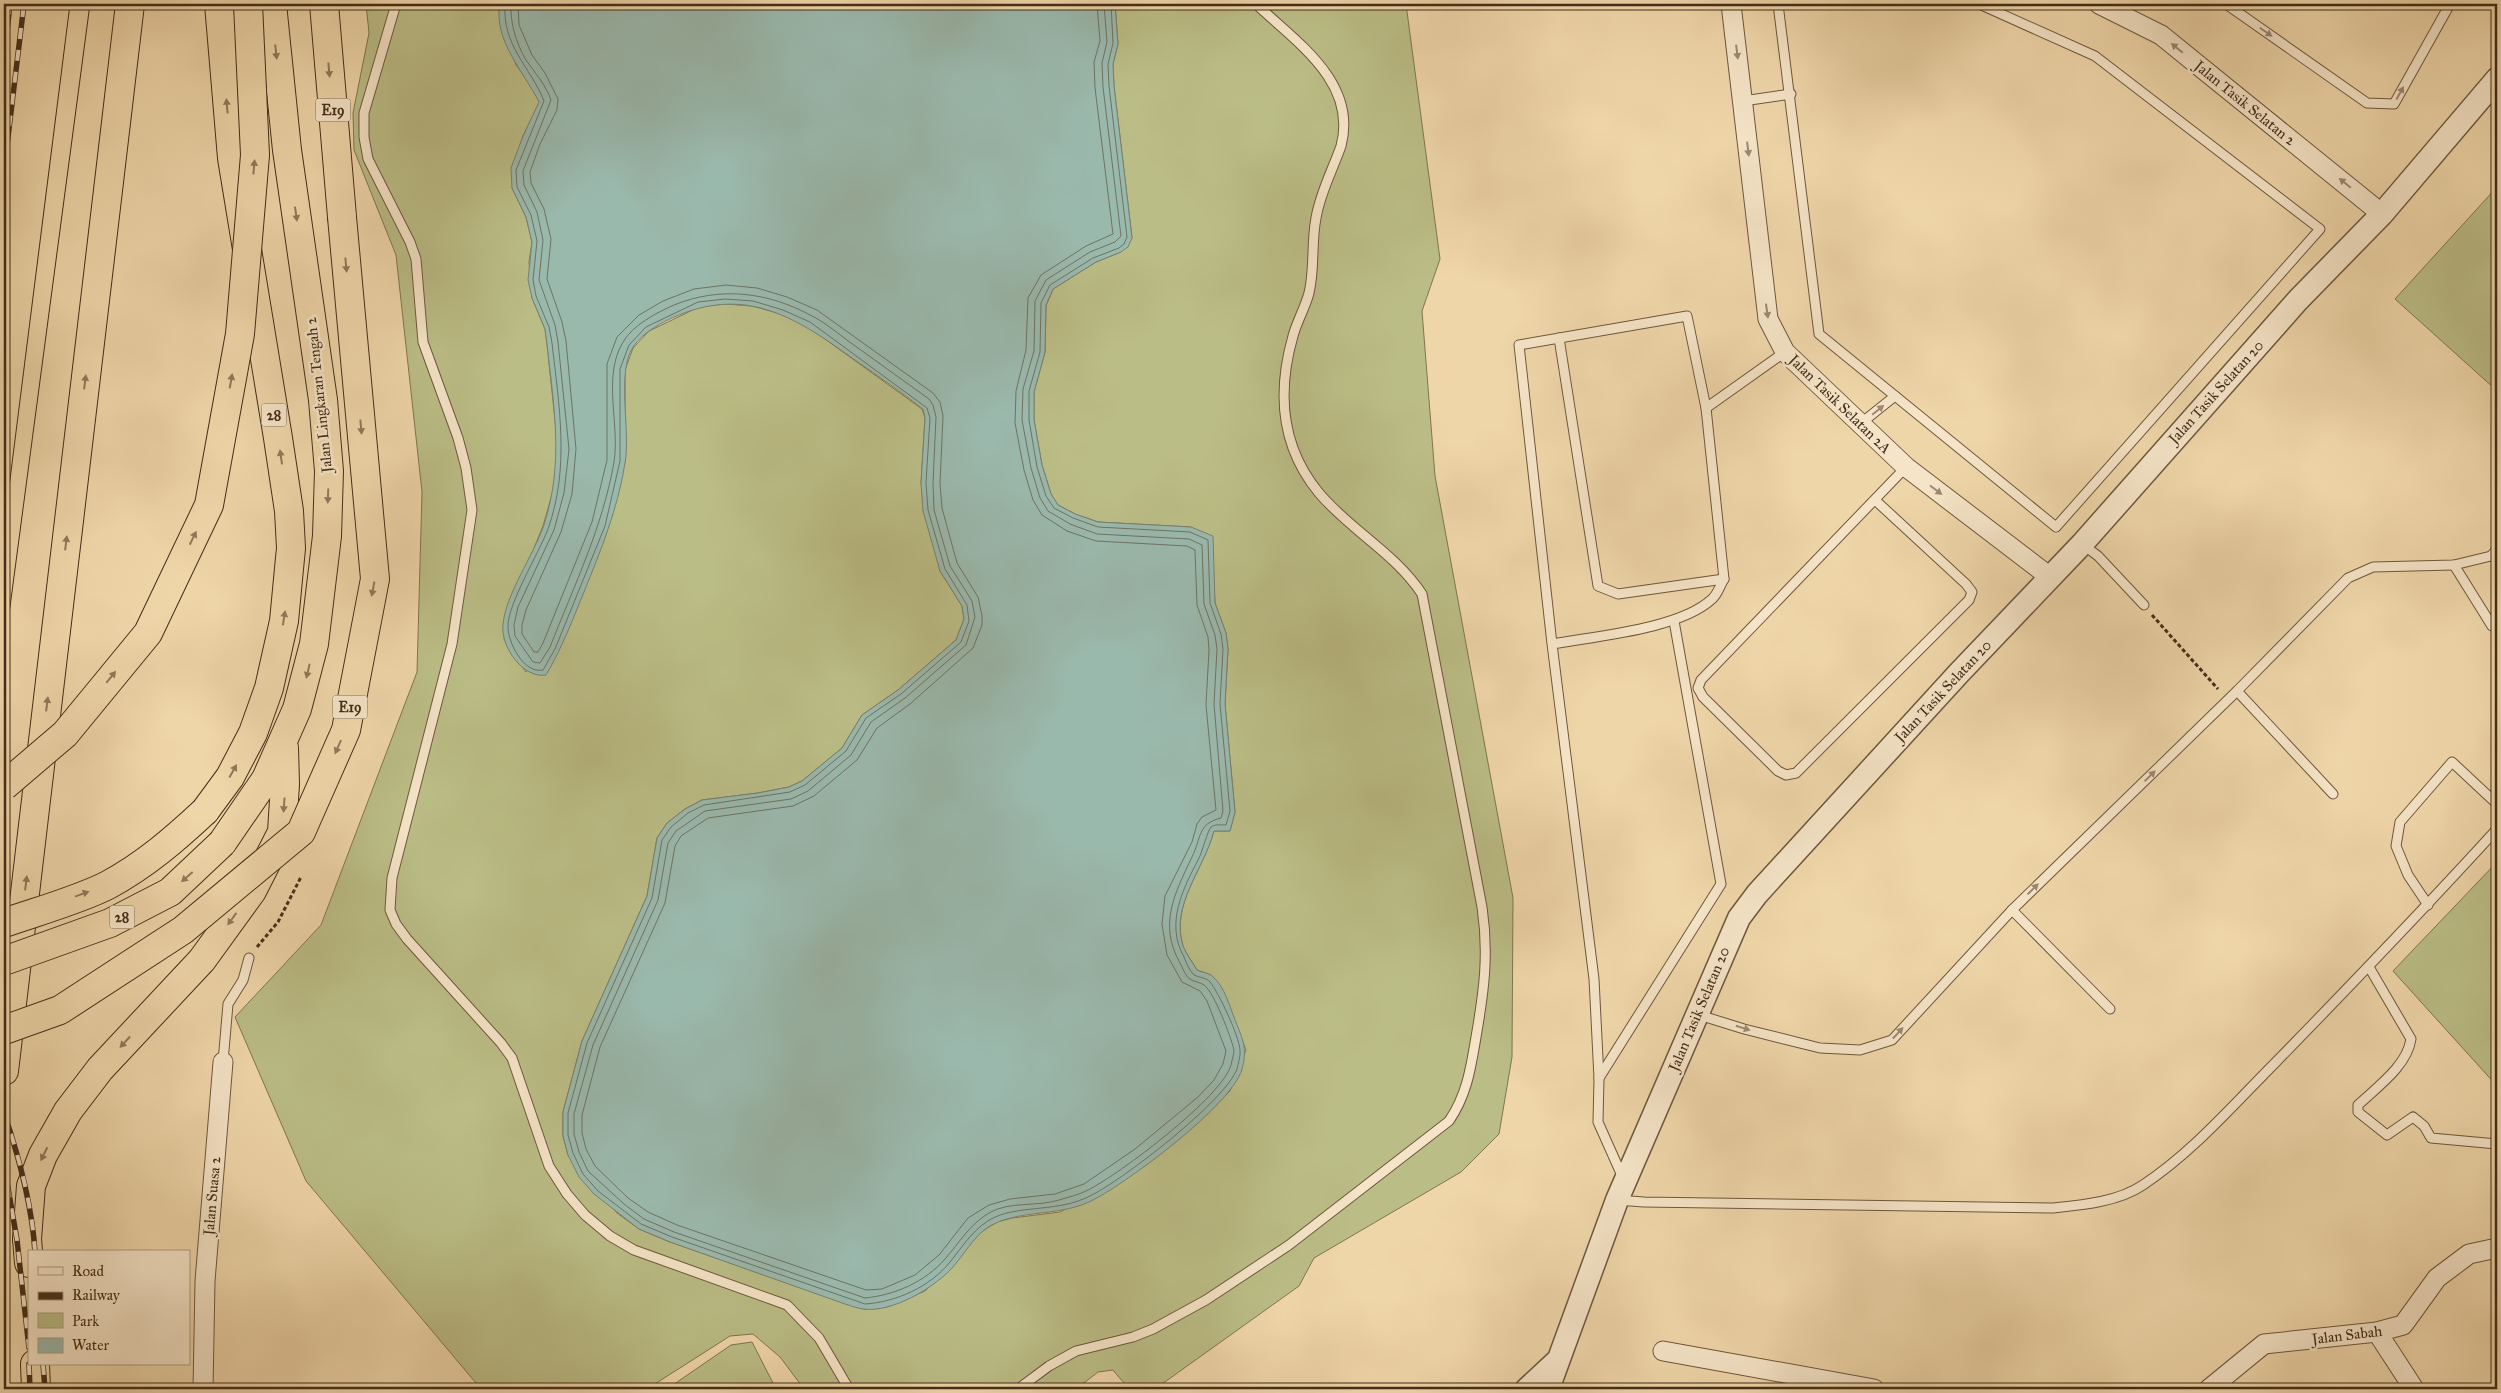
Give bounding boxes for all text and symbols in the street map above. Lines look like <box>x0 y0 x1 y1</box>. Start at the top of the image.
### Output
one-way arrow <box>2259 27 2273 37</box>
one-way arrow <box>2171 43 2184 54</box>
one-way arrow <box>1733 44 1741 60</box>
one-way arrow <box>272 45 280 61</box>
street label: Jalan Tasik Selatan 2 <box>2189 55 2300 150</box>
one-way arrow <box>326 62 334 78</box>
one-way arrow <box>2396 86 2404 101</box>
one-way arrow <box>223 97 231 113</box>
road number: E19 <box>316 98 350 122</box>
one-way arrow <box>1744 142 1752 158</box>
one-way arrow <box>250 159 258 175</box>
one-way arrow <box>2339 177 2352 188</box>
one-way arrow <box>293 206 301 222</box>
one-way arrow <box>343 258 351 274</box>
one-way arrow <box>1763 303 1771 319</box>
street label: Jalan Lingkaran Tengah 2 <box>302 316 337 476</box>
street label: Jalan Tasik Selatan 20 <box>2163 336 2268 450</box>
street label: Jalan Tasik Selatan 2A <box>1783 349 1895 458</box>
one-way arrow <box>81 373 89 389</box>
one-way arrow <box>228 373 236 389</box>
road number: 28 <box>262 404 286 426</box>
one-way arrow <box>1871 404 1884 415</box>
one-way arrow <box>357 420 365 436</box>
one-way arrow <box>276 448 284 464</box>
one-way arrow <box>1929 485 1943 495</box>
one-way arrow <box>324 489 332 505</box>
one-way arrow <box>190 531 198 545</box>
one-way arrow <box>62 535 70 551</box>
one-way arrow <box>369 581 377 597</box>
one-way arrow <box>281 610 289 626</box>
street label: Jalan Tasik Selatan 20 <box>1889 636 1996 748</box>
one-way arrow <box>304 663 312 678</box>
one-way arrow <box>106 671 117 684</box>
one-way arrow <box>43 696 51 712</box>
road number: E19 <box>332 696 368 719</box>
one-way arrow <box>334 740 342 754</box>
one-way arrow <box>229 764 237 778</box>
one-way arrow <box>2143 770 2155 782</box>
one-way arrow <box>279 798 287 814</box>
one-way arrow <box>181 872 194 883</box>
one-way arrow <box>22 875 30 891</box>
one-way arrow <box>2027 884 2039 896</box>
one-way arrow <box>75 890 90 897</box>
road number: 28 <box>110 906 134 929</box>
one-way arrow <box>226 912 237 925</box>
street label: Jalan Tasik Selatan 20 <box>1664 944 1734 1076</box>
one-way arrow <box>1735 1025 1750 1033</box>
one-way arrow <box>1892 1028 1904 1040</box>
one-way arrow <box>119 1036 131 1048</box>
one-way arrow <box>40 1147 48 1161</box>
street label: Jalan Suasa 2 <box>199 1155 225 1238</box>
legend <box>28 1250 190 1366</box>
text: Road <box>72 1262 104 1280</box>
text: Railway <box>72 1286 121 1304</box>
text: Park <box>72 1312 99 1330</box>
street label: Jalan Sabah <box>2309 1322 2384 1349</box>
text: Water <box>72 1336 109 1354</box>

